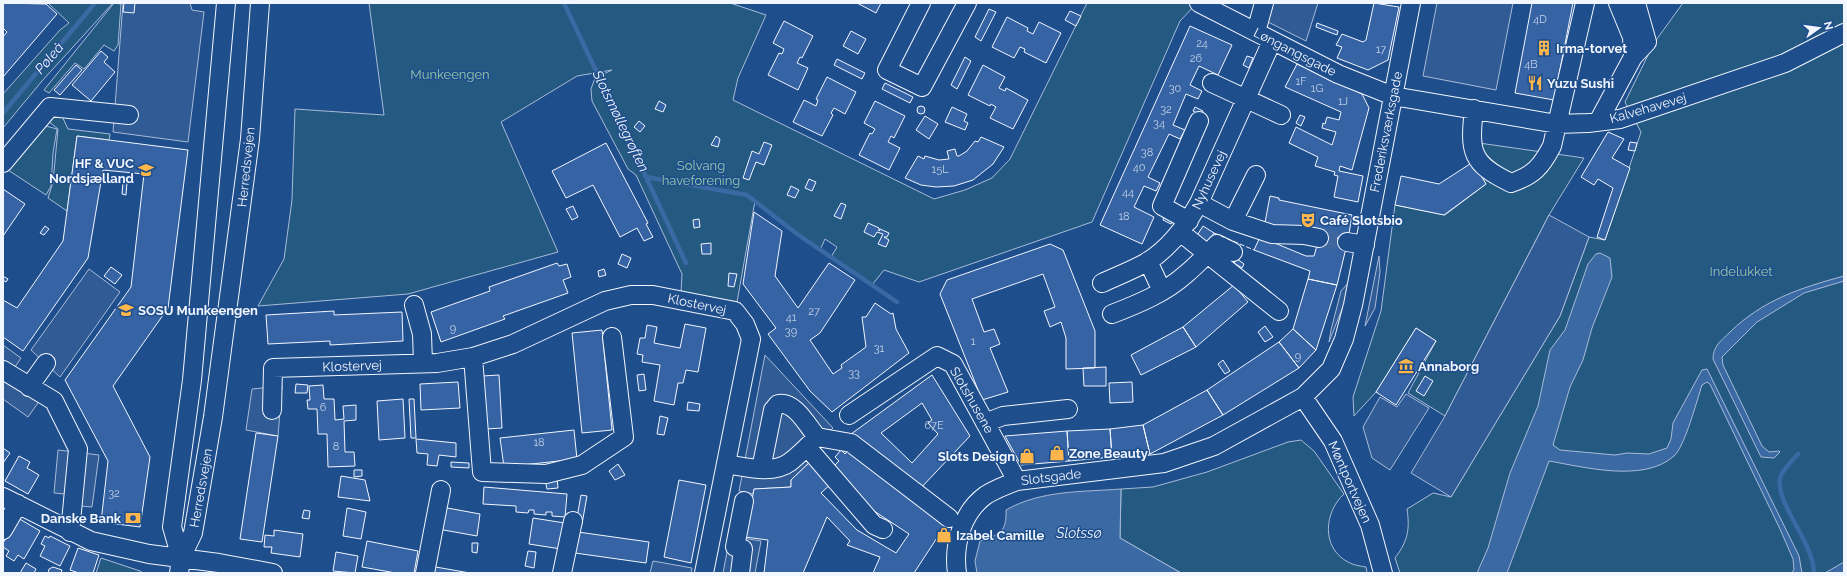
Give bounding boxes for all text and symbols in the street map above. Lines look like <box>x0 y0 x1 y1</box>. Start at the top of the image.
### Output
north arrow <box>1799 8 1839 48</box>
house number: 4D <box>1533 13 1547 26</box>
text: N <box>1821 20 1836 31</box>
street label: Løngangsgade <box>1251 25 1339 79</box>
house number: 24 <box>1196 37 1208 50</box>
water label: Pøleå <box>31 39 67 77</box>
building icon: Irma-torvet <box>1535 39 1553 57</box>
place label: Irma-torvet <box>1556 41 1627 56</box>
house number: 17 <box>1376 43 1386 56</box>
house number: 26 <box>1190 52 1203 65</box>
house number: 4B <box>1524 58 1538 71</box>
park label: Munkeengen <box>410 67 490 82</box>
water label: Slotsmøllegrøften <box>589 67 653 174</box>
street label: Frederiksværksgade <box>1367 70 1405 194</box>
restaurant icon: Yuzu Sushi <box>1526 74 1544 92</box>
house number: 1F <box>1295 75 1307 88</box>
place label: Yuzu Sushi <box>1547 76 1614 91</box>
house number: 30 <box>1169 82 1182 95</box>
house number: 1G <box>1311 82 1323 95</box>
street label: Kalvehavevej <box>1608 90 1688 126</box>
house number: 1J <box>1338 95 1348 108</box>
house number: 32 <box>1160 103 1172 116</box>
house number: 34 <box>1153 117 1165 130</box>
street label: Herredsvejen <box>234 126 258 208</box>
house number: 38 <box>1141 146 1153 159</box>
street label: Nyhusevej <box>1189 148 1229 212</box>
place label: HF & VUC Nordsjælland <box>49 156 134 186</box>
park label: Solvang haveforening <box>662 158 740 188</box>
school or university icon: HF & VUC Nordsjælland <box>137 161 155 179</box>
house number: 40 <box>1133 161 1146 174</box>
house number: 15L <box>931 163 949 176</box>
house number: 44 <box>1122 186 1134 199</box>
house number: 18 <box>1118 210 1130 223</box>
theatre icon: Café Slotsbio <box>1299 211 1317 229</box>
place label: Café Slotsbio <box>1320 213 1403 228</box>
park label: Indelukket <box>1709 264 1773 279</box>
street label: Klostervej <box>666 290 728 318</box>
school or university icon: SOSU Munkeengen <box>117 301 135 319</box>
place label: SOSU Munkeengen <box>138 303 258 318</box>
house number: 27 <box>808 305 820 318</box>
house number: 41 <box>786 311 797 324</box>
house number: 9 <box>450 322 456 335</box>
house number: 39 <box>785 325 797 338</box>
house number: 1 <box>971 335 976 348</box>
house number: 31 <box>874 342 885 355</box>
house number: 9 <box>1295 350 1301 363</box>
street label: Klostervej <box>322 357 382 375</box>
museum icon: Annaborg <box>1397 357 1415 375</box>
place label: Annaborg <box>1418 359 1479 374</box>
street label: Slotshusene <box>947 364 997 436</box>
house number: 33 <box>848 367 860 380</box>
house number: 6 <box>320 401 327 414</box>
house number: 67E <box>924 419 944 432</box>
house number: 18 <box>533 436 545 449</box>
street label: Møntportvejen <box>1325 439 1375 525</box>
house number: 8 <box>333 440 339 453</box>
shop icon: Zone Beauty <box>1048 444 1066 462</box>
place label: Zone Beauty <box>1069 446 1148 461</box>
street label: Herredsvejen <box>187 447 215 529</box>
shop icon: Slots Design <box>1018 447 1036 465</box>
place label: Slots Design <box>938 449 1015 464</box>
street label: Slotsgade <box>1020 466 1082 488</box>
house number: 32 <box>108 487 120 500</box>
bank icon: Danske Bank <box>124 509 142 527</box>
place label: Danske Bank <box>41 511 122 526</box>
water label: Slotssø <box>1055 525 1102 541</box>
shop icon: Izabel Camille <box>935 526 953 544</box>
place label: Izabel Camille <box>956 528 1045 543</box>

